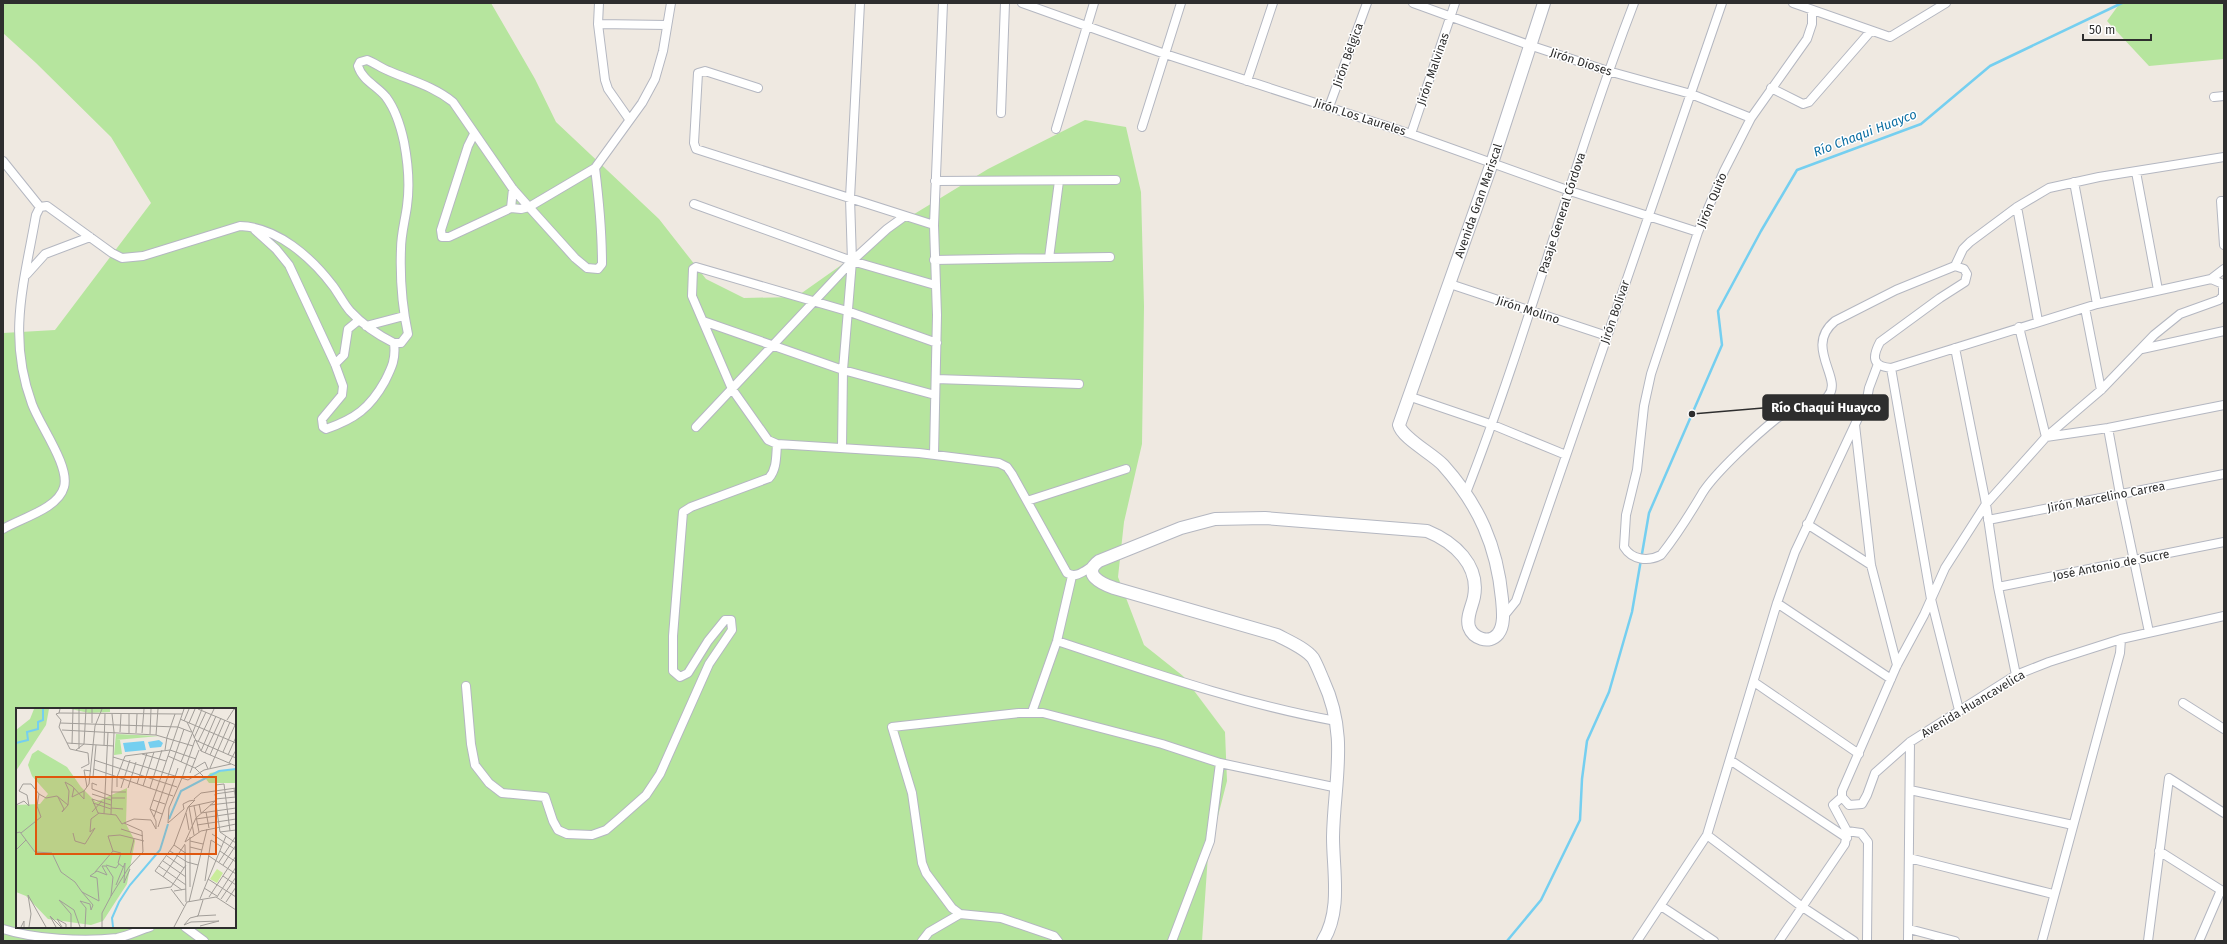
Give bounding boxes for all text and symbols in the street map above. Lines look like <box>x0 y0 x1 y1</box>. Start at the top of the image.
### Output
scale bar <box>2083 16 2151 42</box>
street label: Jirón Bélgica <box>1330 21 1366 89</box>
text: 50 m <box>2089 23 2115 37</box>
street label: Jirón Malvinas <box>1414 30 1452 107</box>
street label: Jirón Dioses <box>1548 45 1614 79</box>
street label: Jirón Los Laureles <box>1312 96 1408 139</box>
water label: Río Chaqui Huayco <box>1811 106 1919 160</box>
street label: Avenida Gran Mariscal <box>1452 141 1505 260</box>
street label: Pasaje General Córdova <box>1536 151 1588 275</box>
street label: Jirón Quito <box>1694 170 1730 230</box>
street label: Jirón Bolívar <box>1598 278 1633 346</box>
street label: Jirón Molino <box>1495 293 1561 327</box>
callout: Río Chaqui Huayco <box>1763 395 1888 420</box>
text: Río Chaqui Huayco <box>1771 400 1881 415</box>
street label: Jirón Marcelino Carrea <box>2046 479 2166 515</box>
street label: José Antonio de Sucre <box>2051 547 2171 583</box>
street label: Avenida Huancavelica <box>1919 667 2027 741</box>
inset map <box>16 708 236 928</box>

